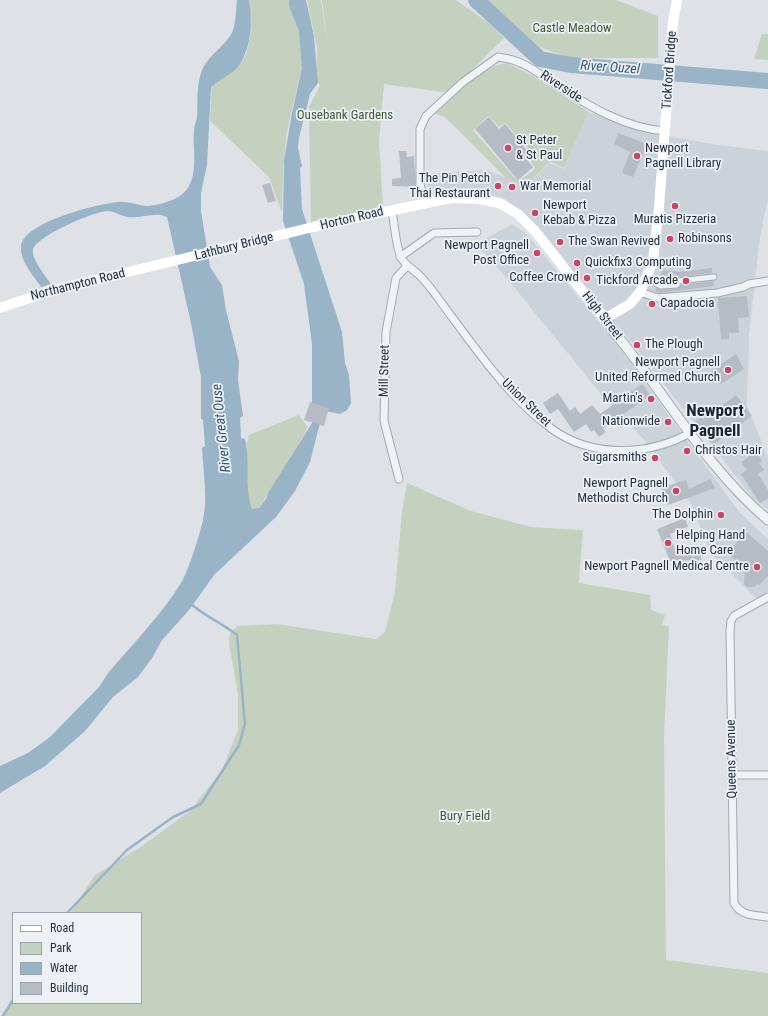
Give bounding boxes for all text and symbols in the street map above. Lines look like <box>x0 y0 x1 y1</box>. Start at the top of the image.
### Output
park label: Castle Meadow <box>533 21 611 37</box>
street label: Tickford Bridge <box>659 30 681 110</box>
water label: River Ouzel <box>580 58 640 78</box>
street label: Riverside <box>537 68 585 106</box>
park label: Ousebank Gardens <box>297 108 393 124</box>
place label: St Peter & St Paul <box>516 133 562 164</box>
place label: Newport Pagnell Library <box>645 141 721 172</box>
marker: St Peter & St Paul <box>503 143 513 153</box>
marker: Newport Pagnell Library <box>632 151 642 161</box>
place label: The Pin Petch Thai Restaurant <box>409 171 490 202</box>
place label: War Memorial <box>520 179 591 195</box>
marker: The Pin Petch Thai Restaurant <box>493 181 503 191</box>
marker: War Memorial <box>507 182 517 192</box>
place label: Newport Kebab & Pizza <box>543 198 616 229</box>
marker: Muratis Pizzeria <box>670 201 680 211</box>
street label: Horton Road <box>319 204 385 234</box>
marker: Newport Kebab & Pizza <box>530 208 540 218</box>
place label: Muratis Pizzeria <box>634 212 716 228</box>
street label: Lathbury Bridge <box>193 230 275 264</box>
place label: Robinsons <box>678 231 732 247</box>
place label: The Swan Revived <box>568 234 660 250</box>
marker: Robinsons <box>665 234 675 244</box>
marker: The Swan Revived <box>555 237 565 247</box>
place label: Newport Pagnell Post Office <box>444 238 529 269</box>
marker: Newport Pagnell Post Office <box>532 248 542 258</box>
place label: Quickfix3 Computing <box>585 255 691 271</box>
marker: Quickfix3 Computing <box>572 258 582 268</box>
street label: Northampton Road <box>29 266 127 304</box>
place label: Coffee Crowd <box>509 270 579 286</box>
marker: Coffee Crowd <box>582 273 592 283</box>
place label: Tickford Arcade <box>596 273 678 289</box>
marker: Tickford Arcade <box>681 276 691 286</box>
street label: High Street <box>578 289 626 343</box>
place label: Capadocia <box>660 296 714 312</box>
marker: Capadocia <box>647 299 657 309</box>
place label: The Plough <box>645 337 703 353</box>
marker: The Plough <box>632 340 642 350</box>
street label: Mill Street <box>377 345 393 397</box>
place label: Newport Pagnell United Reformed Church <box>595 355 720 386</box>
marker: Newport Pagnell United Reformed Church <box>723 365 733 375</box>
street label: Union Street <box>498 376 554 430</box>
water label: River Great Ouse <box>209 383 235 473</box>
place label: Martin's <box>603 391 643 407</box>
marker: Martin's <box>646 394 656 404</box>
district label: Newport Pagnell <box>686 402 744 442</box>
place label: Nationwide <box>602 414 660 430</box>
marker: Nationwide <box>663 417 673 427</box>
place label: Christos Hair <box>695 443 762 459</box>
marker: Christos Hair <box>682 446 692 456</box>
place label: Sugarsmiths <box>583 450 647 466</box>
marker: Sugarsmiths <box>650 453 660 463</box>
place label: Newport Pagnell Methodist Church <box>577 476 668 507</box>
marker: Newport Pagnell Methodist Church <box>671 486 681 496</box>
place label: The Dolphin <box>652 507 713 523</box>
marker: The Dolphin <box>716 510 726 520</box>
place label: Helping Hand Home Care <box>676 528 745 559</box>
marker: Helping Hand Home Care <box>663 538 673 548</box>
place label: Newport Pagnell Medical Centre <box>584 559 749 575</box>
marker: Newport Pagnell Medical Centre <box>752 562 762 572</box>
street label: Queens Avenue <box>724 719 740 799</box>
park label: Bury Field <box>440 809 490 825</box>
legend <box>12 912 142 1004</box>
text: Road <box>50 921 74 935</box>
text: Park <box>50 941 71 955</box>
text: Water <box>50 961 78 975</box>
text: Building <box>50 981 88 995</box>

